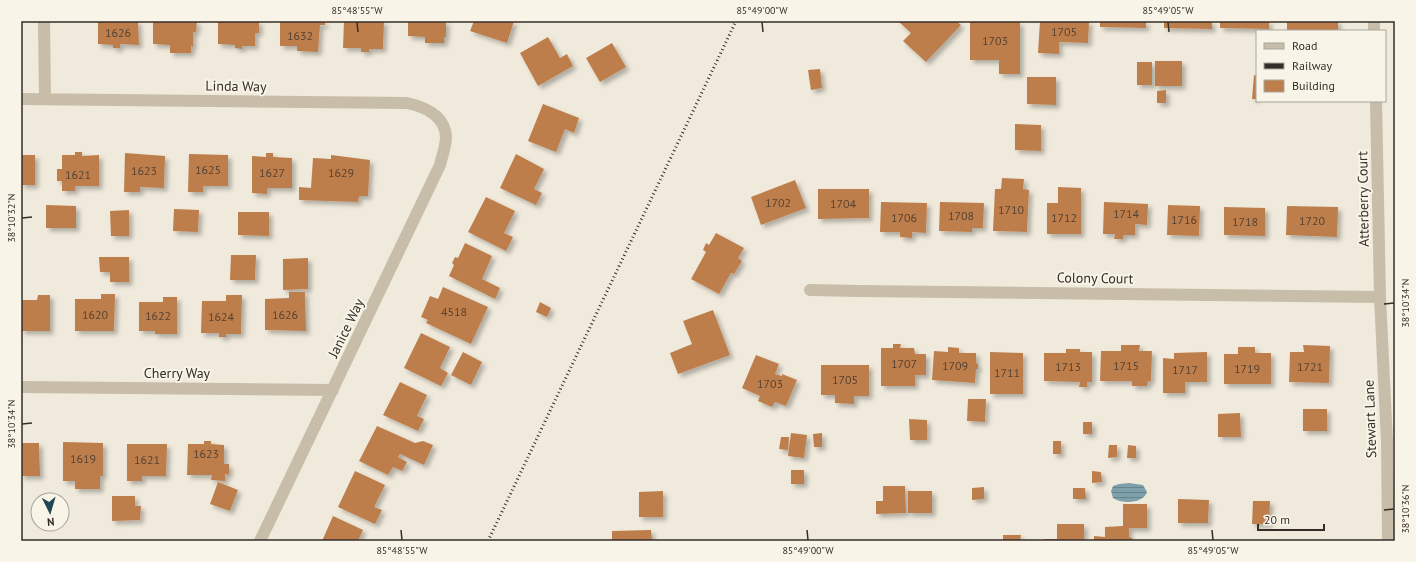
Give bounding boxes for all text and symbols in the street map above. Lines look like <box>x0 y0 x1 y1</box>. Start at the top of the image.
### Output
text: 85°48'55"W <box>331 4 383 17</box>
text: 85°49'00"W <box>736 4 788 17</box>
text: 85°49'05"W <box>1142 4 1194 17</box>
house number: 1705 <box>1051 24 1077 39</box>
house number: 1626 <box>105 25 131 40</box>
house number: 1632 <box>287 28 313 43</box>
legend <box>1256 30 1386 102</box>
house number: 1703 <box>982 33 1008 48</box>
text: Road <box>1292 38 1317 53</box>
text: Railway <box>1292 58 1332 73</box>
street label: Linda Way <box>205 76 267 96</box>
text: Building <box>1292 78 1335 93</box>
street label: Atterberry Court <box>1353 151 1373 247</box>
house number: 1625 <box>195 162 221 177</box>
house number: 1623 <box>131 163 157 178</box>
house number: 1627 <box>259 165 285 180</box>
house number: 1629 <box>328 165 354 180</box>
house number: 1621 <box>65 167 91 182</box>
text: 38°10'32"N <box>5 193 18 243</box>
house number: 1702 <box>765 195 791 210</box>
house number: 1704 <box>830 196 857 211</box>
house number: 1710 <box>998 202 1025 217</box>
house number: 1714 <box>1113 206 1140 221</box>
house number: 1708 <box>948 208 974 223</box>
house number: 1706 <box>891 210 917 225</box>
house number: 1712 <box>1051 210 1077 225</box>
house number: 1716 <box>1171 212 1197 227</box>
house number: 1720 <box>1299 213 1326 228</box>
house number: 1718 <box>1232 214 1258 229</box>
street label: Colony Court <box>1057 268 1134 288</box>
text: 38°10'34"N <box>1399 278 1412 328</box>
street label: Janice Way <box>324 295 368 361</box>
house number: 4518 <box>441 304 467 319</box>
house number: 1620 <box>82 307 109 322</box>
house number: 1626 <box>272 307 298 322</box>
house number: 1622 <box>145 308 171 323</box>
house number: 1624 <box>208 309 235 324</box>
house number: 1707 <box>891 356 917 371</box>
house number: 1709 <box>942 358 968 373</box>
house number: 1715 <box>1113 358 1139 373</box>
house number: 1713 <box>1055 359 1081 374</box>
house number: 1721 <box>1297 359 1323 374</box>
house number: 1719 <box>1234 361 1260 376</box>
house number: 1717 <box>1172 362 1198 377</box>
street label: Cherry Way <box>144 364 211 382</box>
house number: 1711 <box>994 365 1020 380</box>
house number: 1705 <box>832 372 858 387</box>
house number: 1703 <box>757 376 783 391</box>
street label: Stewart Lane <box>1360 379 1380 459</box>
text: 38°10'34"N <box>5 399 18 449</box>
house number: 1623 <box>193 446 219 461</box>
house number: 1619 <box>70 451 96 466</box>
house number: 1621 <box>134 452 160 467</box>
text: 38°10'36"N <box>1399 484 1412 534</box>
north arrow <box>30 492 70 532</box>
scale bar <box>1258 506 1324 532</box>
text: 20 m <box>1264 512 1290 527</box>
text: N <box>47 515 55 529</box>
text: 85°48'55"W <box>376 544 428 557</box>
text: 85°49'00"W <box>782 544 834 557</box>
text: 85°49'05"W <box>1187 544 1239 557</box>

